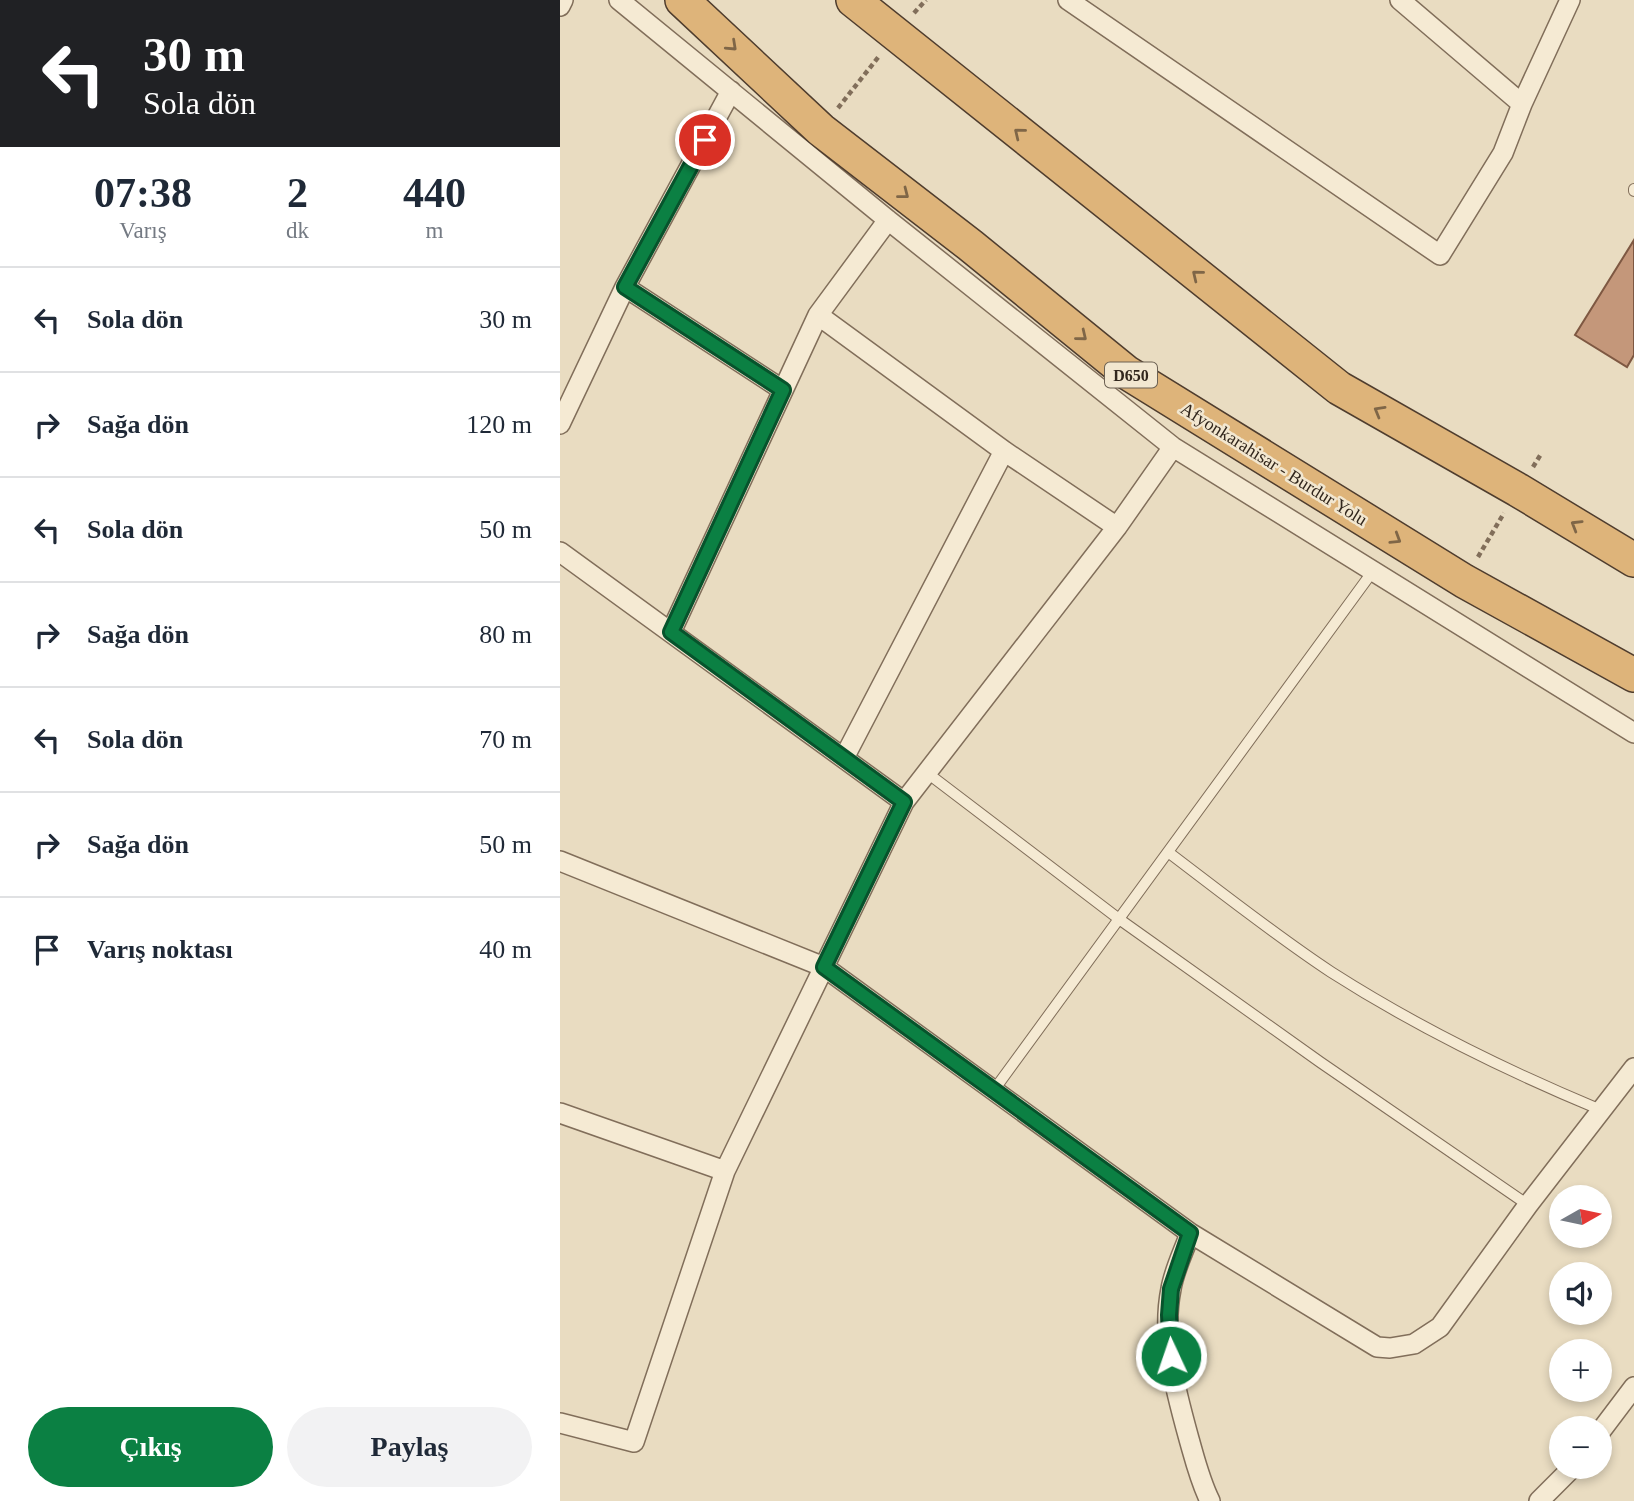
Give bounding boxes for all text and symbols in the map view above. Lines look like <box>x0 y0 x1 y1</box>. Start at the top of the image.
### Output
text: 30 m <box>143 27 245 82</box>
icon: left <box>28 28 119 119</box>
one-way arrow <box>724 38 737 51</box>
text: Sola dön <box>143 85 256 121</box>
pin <box>675 110 735 170</box>
icon: arrive <box>686 121 724 159</box>
one-way arrow <box>1015 128 1027 141</box>
text: 07:38 <box>94 170 192 216</box>
text: 2 <box>287 170 308 216</box>
text: 440 <box>403 170 466 216</box>
one-way arrow <box>897 186 909 199</box>
text: Varış <box>119 218 167 243</box>
text: dk <box>286 218 309 243</box>
text: m <box>426 218 443 243</box>
one-way arrow <box>1192 270 1205 283</box>
icon: left <box>28 301 66 339</box>
text: Sola dön <box>87 305 183 334</box>
text: 30 m <box>479 305 532 334</box>
one-way arrow <box>1074 328 1086 341</box>
road number: D650 <box>1105 362 1157 388</box>
street label: Afyonkarahisar - Burdur Yolu <box>1177 398 1371 530</box>
icon: right <box>28 406 66 444</box>
one-way arrow <box>1374 406 1386 419</box>
text: Sağa dön <box>87 410 189 439</box>
text: 120 m <box>466 410 532 439</box>
icon: left <box>28 511 66 549</box>
text: Sola dön <box>87 515 183 544</box>
text: 50 m <box>479 515 532 544</box>
one-way arrow <box>1570 520 1583 533</box>
one-way arrow <box>1388 531 1401 544</box>
icon: right <box>28 616 66 654</box>
text: Sağa dön <box>87 620 189 649</box>
text: 80 m <box>479 620 532 649</box>
icon: left <box>28 721 66 759</box>
text: Sola dön <box>87 725 183 754</box>
text: 70 m <box>479 725 532 754</box>
icon: right <box>28 826 66 864</box>
text: Sağa dön <box>87 830 189 859</box>
text: 50 m <box>479 830 532 859</box>
icon: arrive <box>28 931 66 969</box>
text: Varış noktası <box>87 935 233 964</box>
text: 40 m <box>479 935 532 964</box>
north arrow <box>1549 1185 1612 1248</box>
map controls <box>1549 1185 1612 1479</box>
button: sound <box>1549 1262 1612 1325</box>
position arrow <box>1134 1319 1208 1393</box>
button: + <box>1549 1339 1612 1402</box>
button: Çıkış <box>28 1407 273 1487</box>
button: Paylaş <box>287 1407 532 1487</box>
button: − <box>1549 1416 1612 1479</box>

